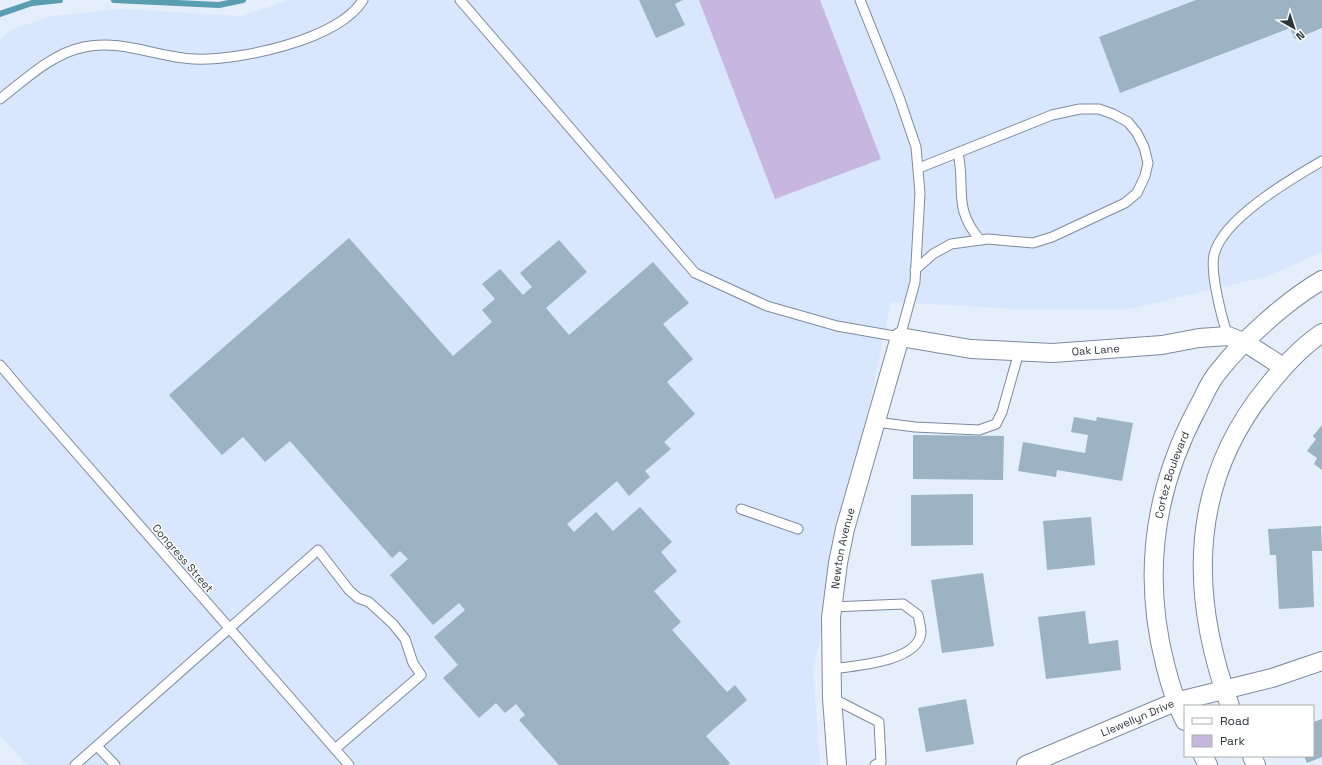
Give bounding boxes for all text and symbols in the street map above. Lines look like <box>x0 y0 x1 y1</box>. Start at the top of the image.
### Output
north arrow <box>1274 8 1314 48</box>
text: N <box>1293 28 1308 44</box>
street label: Oak Lane <box>1071 341 1120 359</box>
street label: Cortez Boulevard <box>1152 429 1192 519</box>
street label: Newton Avenue <box>828 506 858 590</box>
street label: Congress Street <box>149 521 217 595</box>
street label: Llewellyn Drive <box>1099 696 1176 740</box>
legend <box>1184 705 1314 757</box>
text: Road <box>1220 713 1249 729</box>
text: Park <box>1220 733 1245 749</box>

